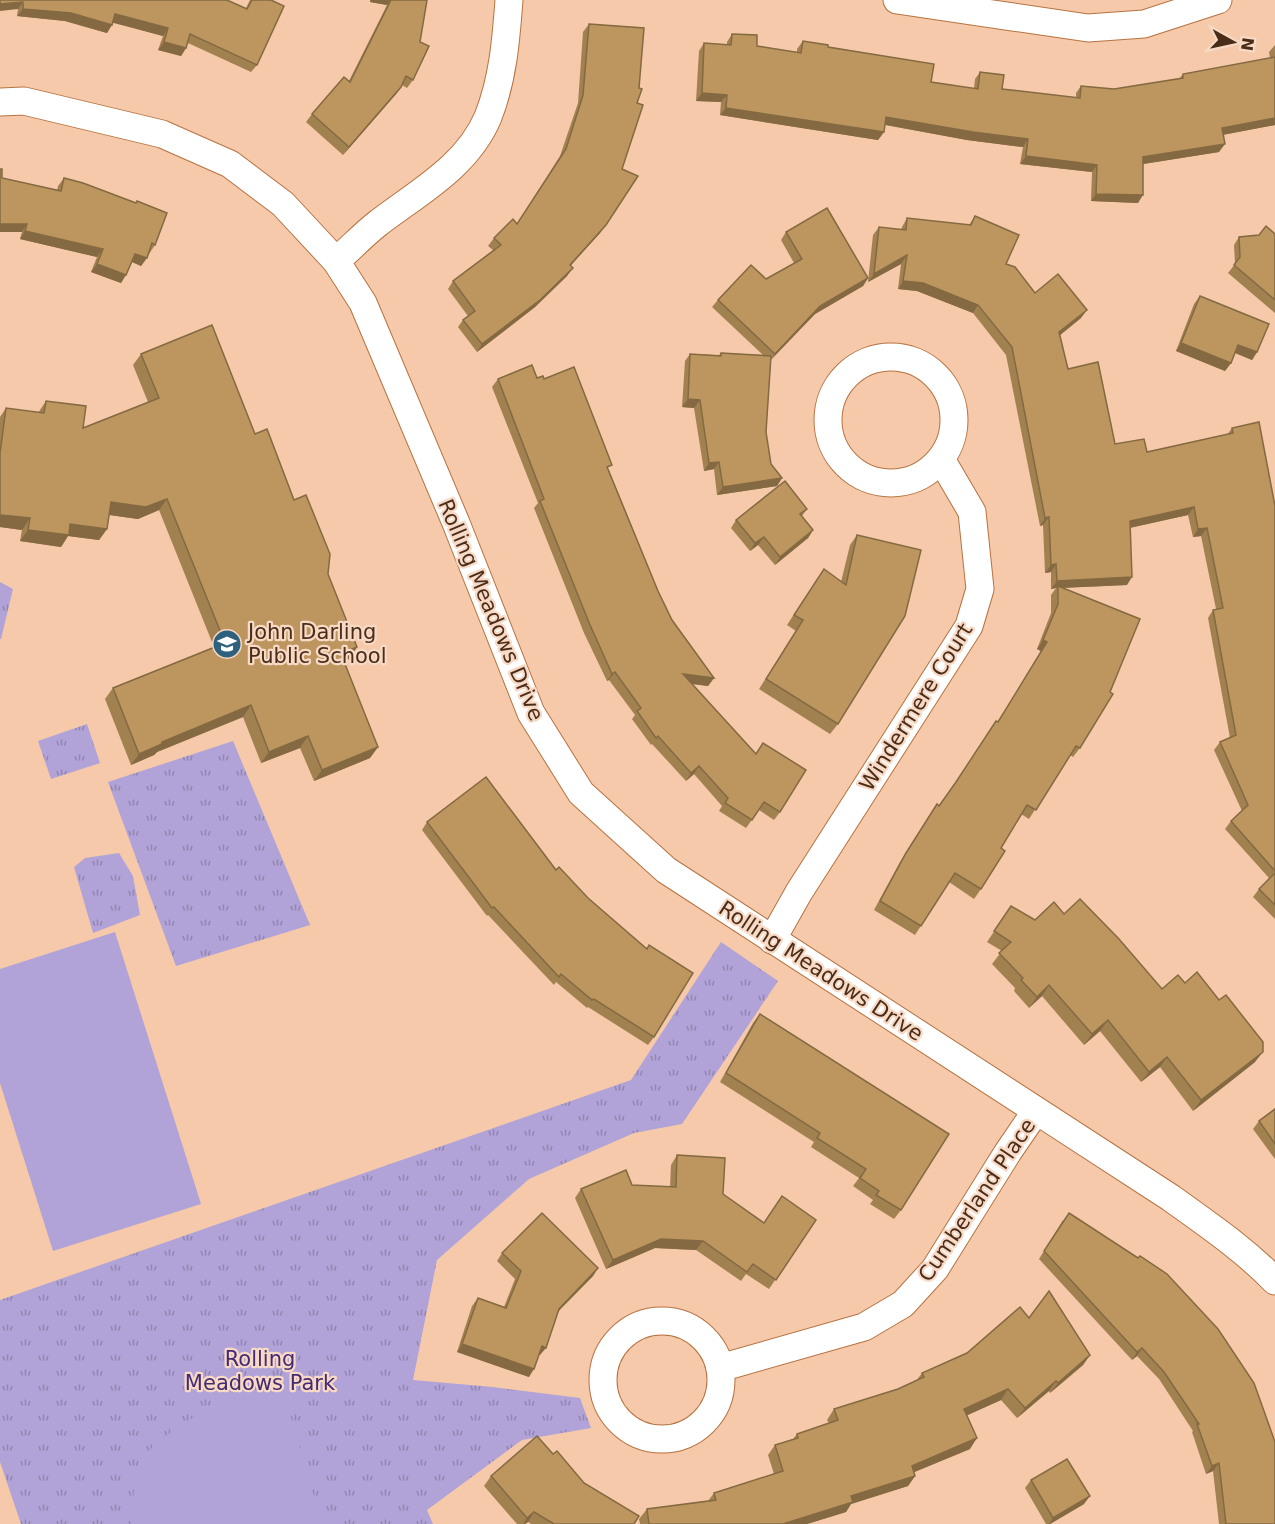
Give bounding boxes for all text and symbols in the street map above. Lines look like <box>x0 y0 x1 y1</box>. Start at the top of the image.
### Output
north arrow <box>1203 12 1263 72</box>
text: N <box>1237 36 1258 52</box>
street label: Rolling Meadows Drive <box>433 496 549 724</box>
street label: Windermere Court <box>855 619 977 795</box>
place label: John Darling Public School <box>246 620 387 668</box>
school or university icon: John Darling Public School <box>211 628 243 660</box>
street label: Rolling Meadows Drive <box>715 896 927 1046</box>
street label: Cumberland Place <box>914 1114 1040 1286</box>
park label: Rolling Meadows Park <box>185 1347 336 1395</box>

